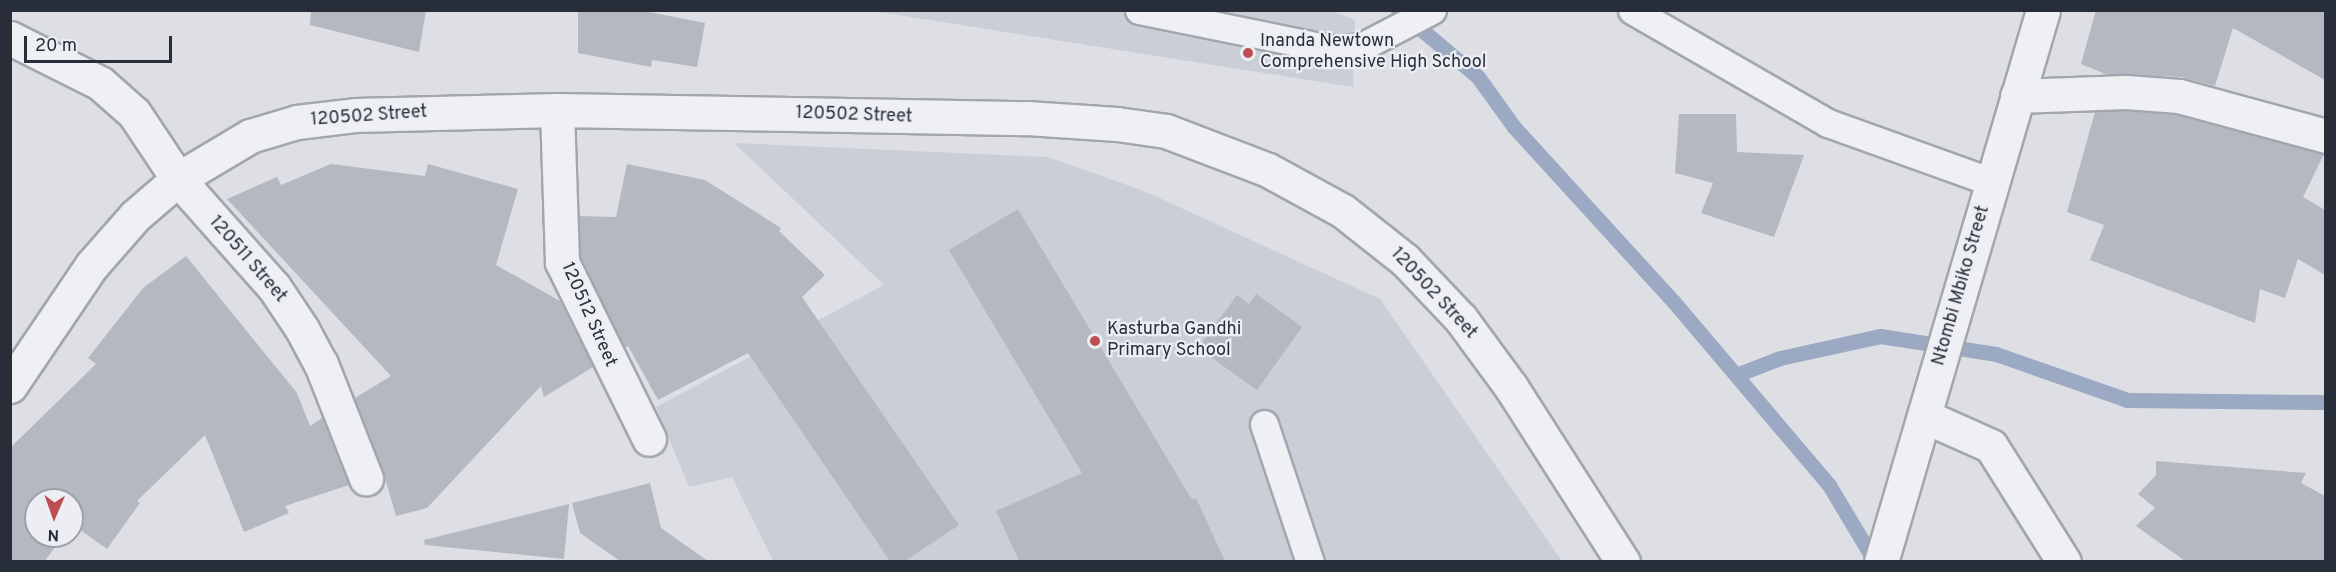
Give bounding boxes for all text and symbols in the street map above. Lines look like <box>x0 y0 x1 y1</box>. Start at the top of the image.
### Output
scale bar <box>27 24 176 62</box>
place label: Inanda Newtown Comprehensive High School <box>1260 32 1487 74</box>
text: 20 m <box>35 35 77 58</box>
marker: Inanda Newtown Comprehensive High School <box>1241 46 1255 60</box>
street label: 120502 Street <box>310 102 428 132</box>
street label: 120502 Street <box>795 103 913 129</box>
street label: Ntombi Mbiko Street <box>1929 203 1995 369</box>
street label: 120511 Street <box>204 212 290 308</box>
street label: 120502 Street <box>1385 244 1481 344</box>
street label: 120512 Street <box>555 259 621 371</box>
place label: Kasturba Gandhi Primary School <box>1107 320 1241 362</box>
marker: Kasturba Gandhi Primary School <box>1088 334 1102 348</box>
north arrow <box>24 488 84 548</box>
text: N <box>47 524 60 544</box>

